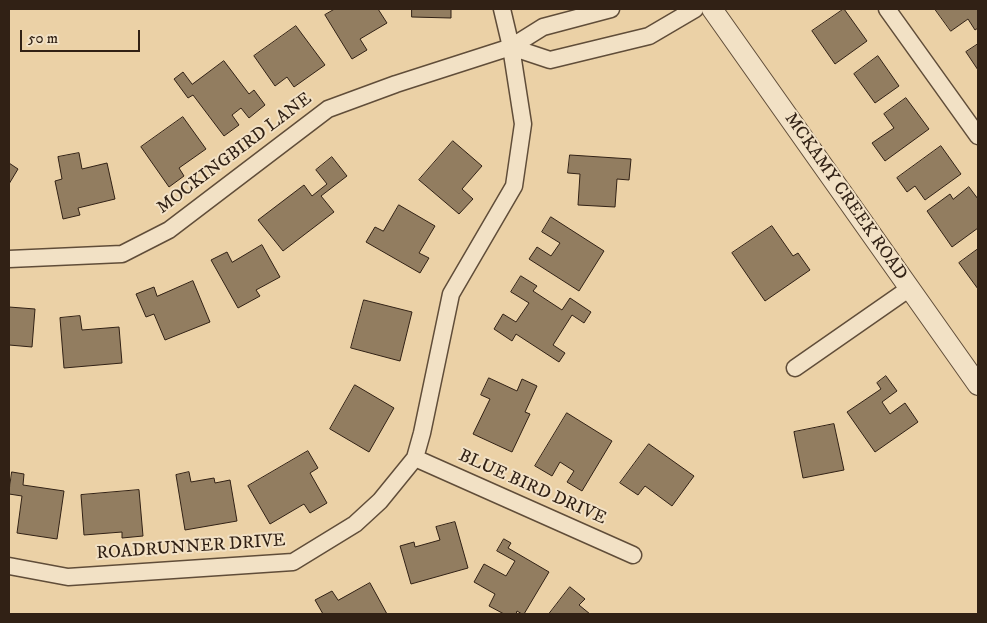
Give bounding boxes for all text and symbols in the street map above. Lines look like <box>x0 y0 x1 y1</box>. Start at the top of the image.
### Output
scale bar <box>22 20 142 52</box>
text: 50 m <box>28 29 58 48</box>
street label: MOCKINGBIRD LANE <box>153 89 317 219</box>
street label: MCKAMY CREEK ROAD <box>779 109 911 285</box>
street label: BLUE BIRD DRIVE <box>455 446 609 530</box>
street label: ROADRUNNER DRIVE <box>96 531 286 565</box>

